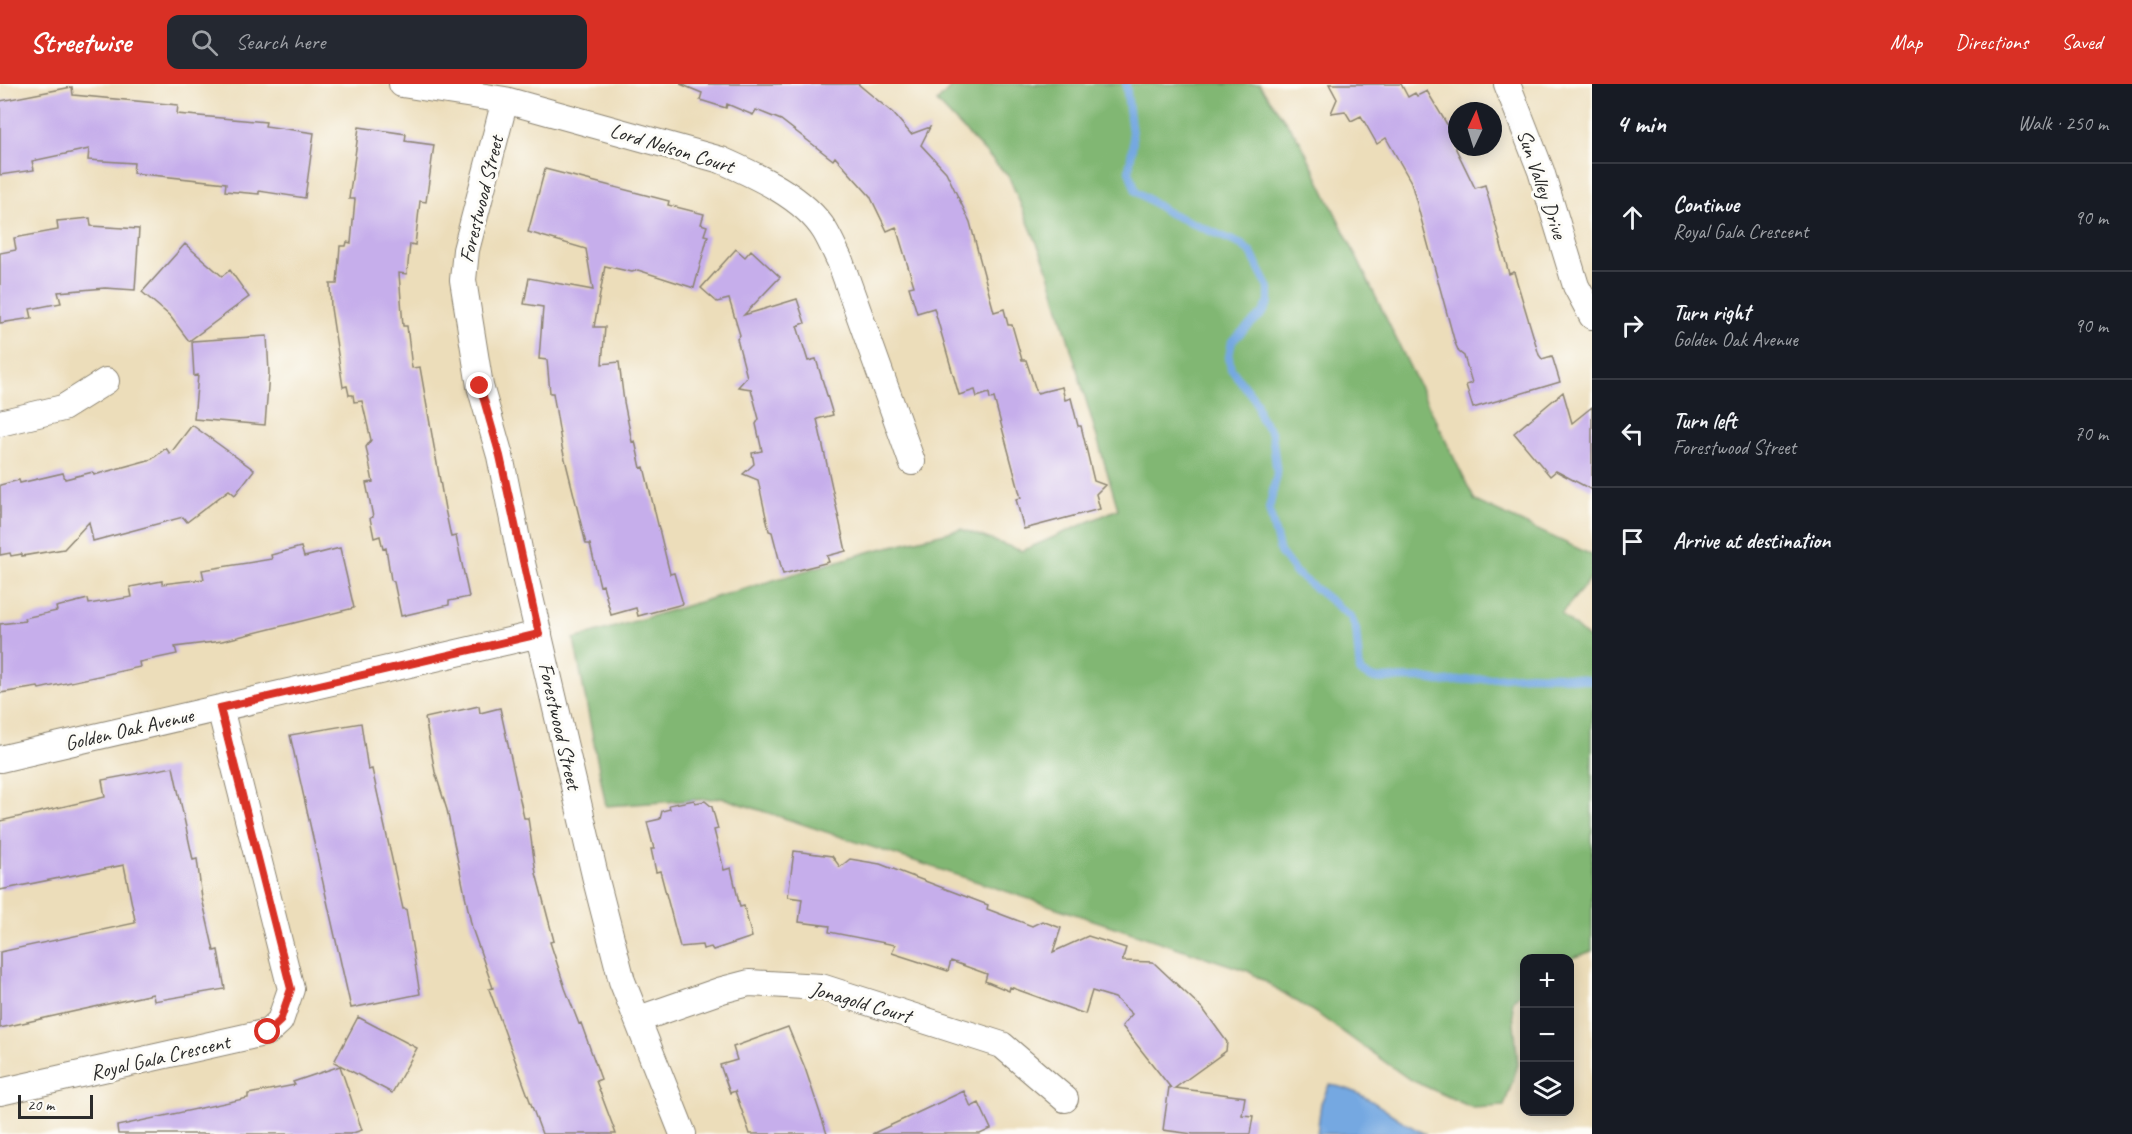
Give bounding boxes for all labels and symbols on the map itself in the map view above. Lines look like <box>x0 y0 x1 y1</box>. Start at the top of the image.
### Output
north arrow <box>1448 102 1502 156</box>
street label: Lord Nelson Court <box>607 117 739 180</box>
street label: Sun Valley Drive <box>1511 126 1573 243</box>
street label: Forestwood Street <box>453 131 510 265</box>
route end <box>466 372 492 398</box>
street label: Forestwood Street <box>533 660 588 794</box>
street label: Golden Oak Avenue <box>62 701 197 756</box>
street label: Jonagold Court <box>807 975 917 1030</box>
route start <box>254 1018 280 1044</box>
street label: Royal Gala Crescent <box>88 1028 234 1086</box>
scale bar <box>18 1092 93 1120</box>

